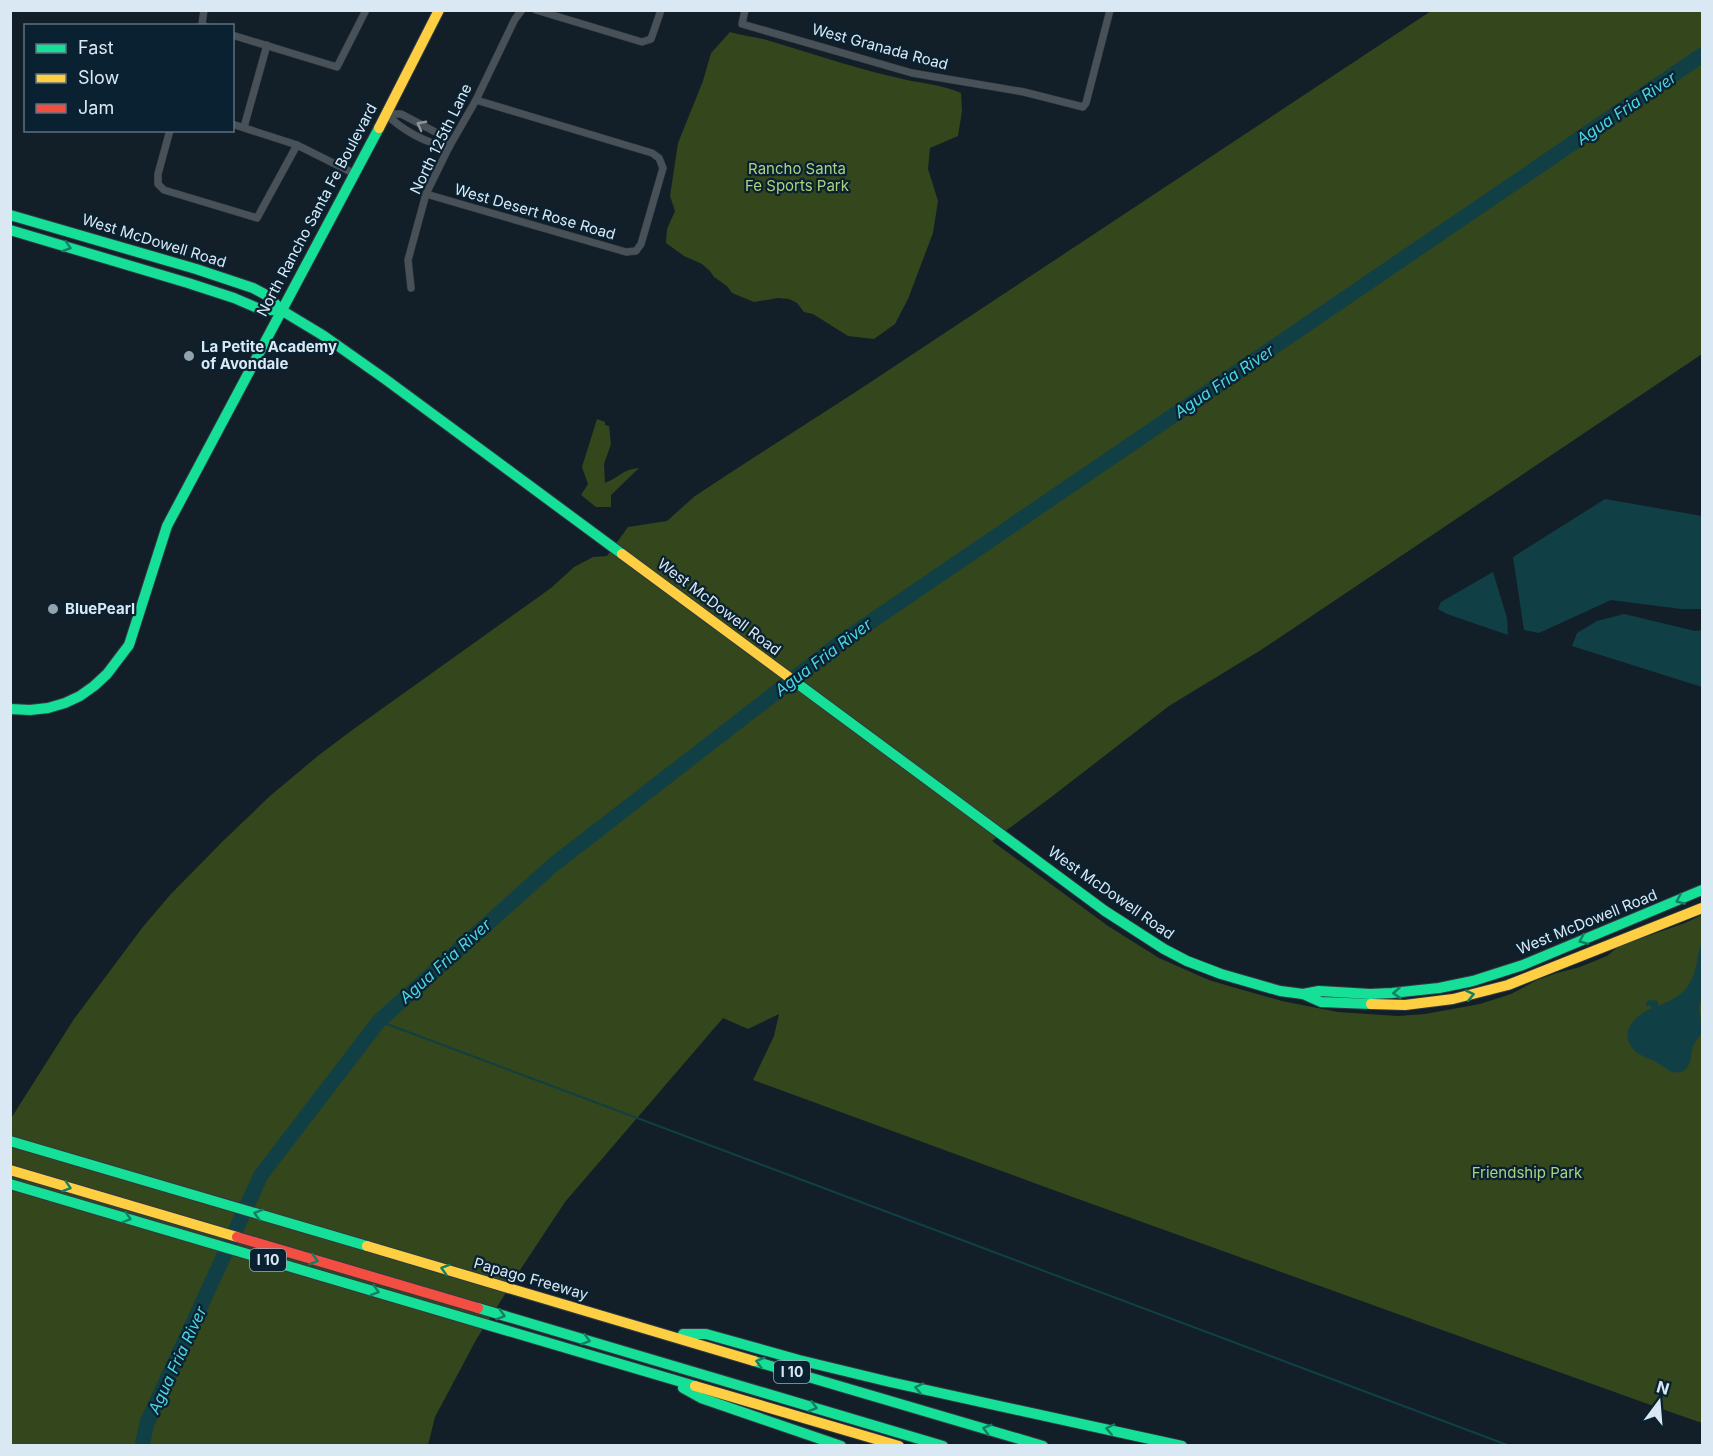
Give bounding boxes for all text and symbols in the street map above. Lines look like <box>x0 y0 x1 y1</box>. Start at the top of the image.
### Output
street label: West Granada Road <box>810 19 950 74</box>
legend <box>24 24 234 132</box>
text: Fast <box>78 37 114 58</box>
text: Slow <box>78 67 119 88</box>
water label: Agua Fria River <box>1571 67 1681 149</box>
street label: North 125th Lane <box>405 80 476 197</box>
text: Jam <box>78 97 114 118</box>
street label: North Rancho Santa Fe Boulevard <box>252 100 381 320</box>
one-way arrow <box>417 121 427 132</box>
park label: Rancho Santa Fe Sports Park <box>745 159 850 195</box>
street label: West Desert Rose Road <box>452 179 618 244</box>
street label: West McDowell Road <box>80 210 229 272</box>
one-way arrow <box>61 240 71 252</box>
place label: La Petite Academy of Avondale <box>201 337 337 373</box>
water label: Agua Fria River <box>1169 340 1279 422</box>
marker: La Petite Academy of Avondale <box>182 349 196 363</box>
street label: West McDowell Road <box>654 554 785 659</box>
place label: BluePearl <box>65 599 135 618</box>
marker: BluePearl <box>46 602 60 616</box>
water label: Agua Fria River <box>770 613 876 701</box>
street label: West McDowell Road <box>1044 842 1178 943</box>
street label: West McDowell Road <box>1514 885 1660 958</box>
one-way arrow <box>1675 893 1686 905</box>
water label: Agua Fria River <box>394 914 496 1008</box>
one-way arrow <box>1579 933 1590 945</box>
one-way arrow <box>1392 986 1401 999</box>
one-way arrow <box>1465 989 1475 1002</box>
park label: Friendship Park <box>1472 1163 1583 1182</box>
one-way arrow <box>61 1180 72 1192</box>
one-way arrow <box>253 1209 264 1221</box>
one-way arrow <box>121 1211 132 1223</box>
road number: I 10 <box>250 1249 286 1271</box>
one-way arrow <box>308 1253 319 1265</box>
street label: Papago Freeway <box>472 1253 591 1304</box>
one-way arrow <box>440 1264 451 1276</box>
one-way arrow <box>369 1284 379 1296</box>
water label: Agua Fria River <box>143 1302 211 1418</box>
one-way arrow <box>495 1308 506 1320</box>
one-way arrow <box>580 1333 591 1345</box>
one-way arrow <box>755 1357 766 1369</box>
road number: I 10 <box>774 1361 810 1383</box>
north arrow <box>1629 1372 1689 1432</box>
text: N <box>1655 1376 1672 1399</box>
one-way arrow <box>914 1383 924 1396</box>
one-way arrow <box>807 1400 818 1412</box>
one-way arrow <box>982 1424 993 1436</box>
one-way arrow <box>1105 1424 1115 1437</box>

